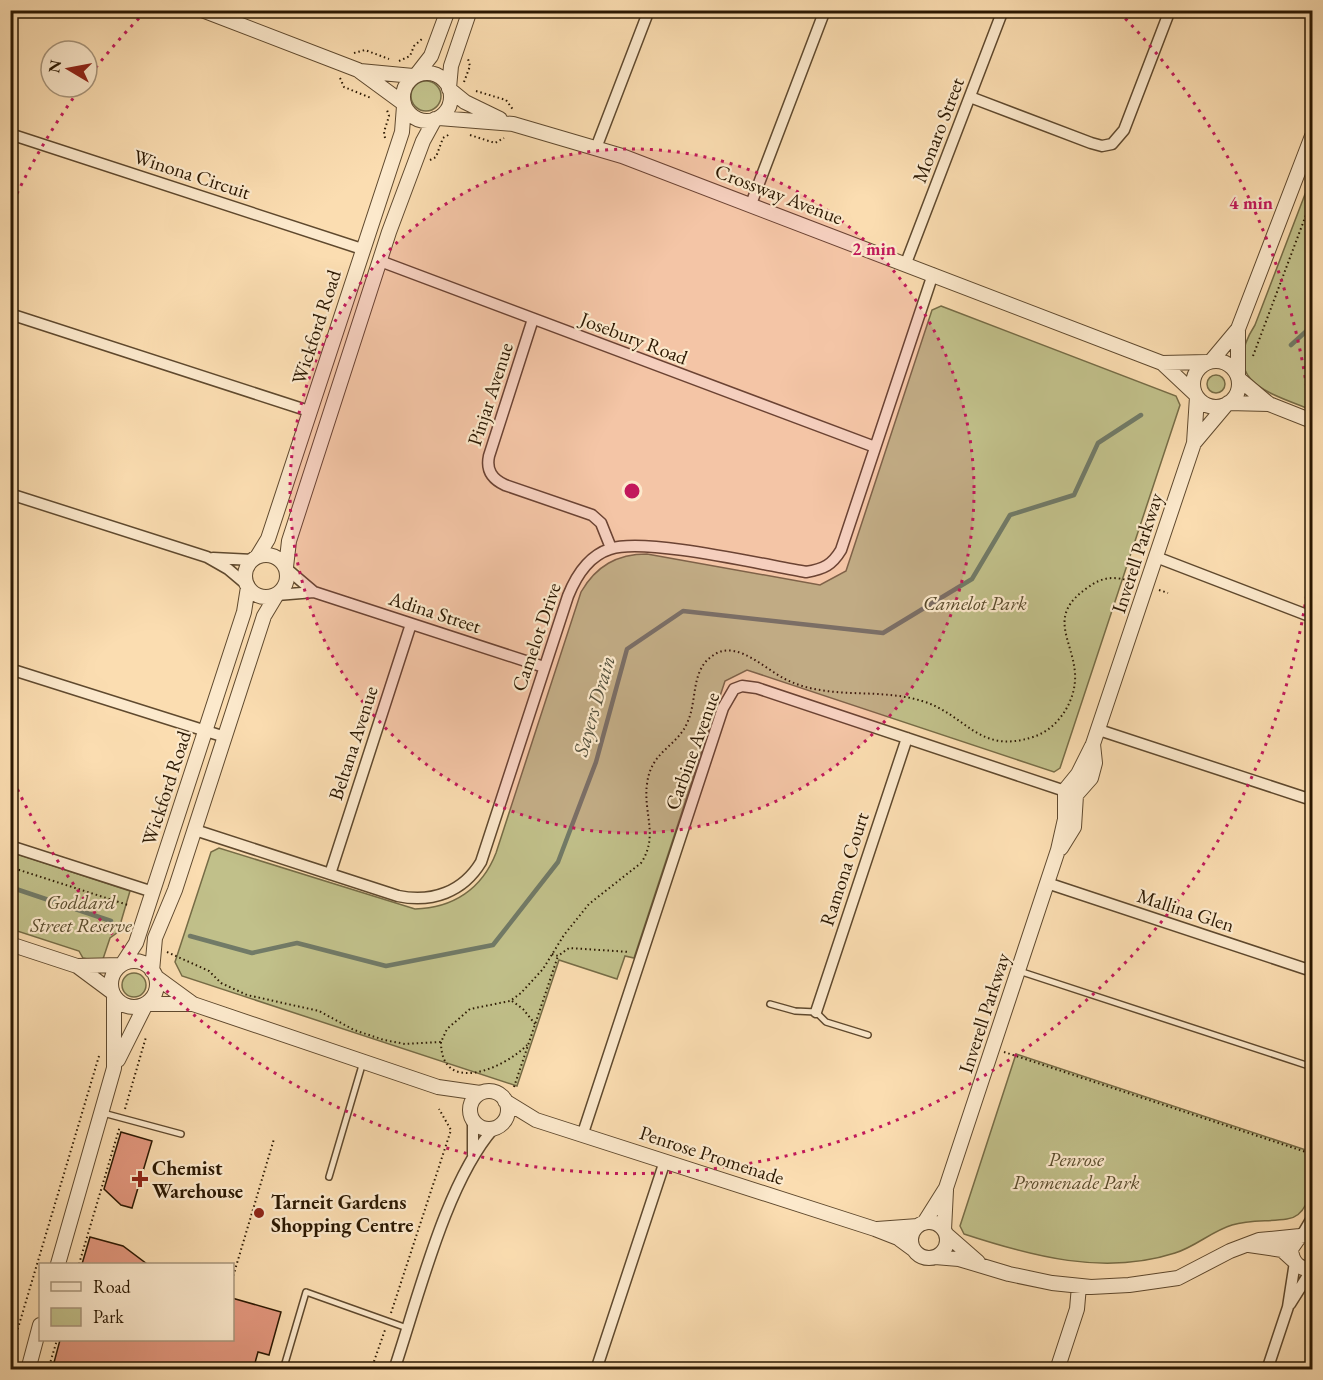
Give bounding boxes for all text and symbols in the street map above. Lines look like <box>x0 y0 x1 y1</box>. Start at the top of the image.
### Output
north arrow <box>39 39 99 99</box>
text: N <box>43 58 66 75</box>
street label: Monaro Street <box>906 73 970 186</box>
street label: Winona Circuit <box>130 143 254 205</box>
street label: Crossway Avenue <box>711 158 847 230</box>
text: 4 min <box>1229 191 1273 214</box>
text: 2 min <box>852 237 896 260</box>
street label: Wickford Road <box>285 266 347 387</box>
street label: Josebury Road <box>575 305 692 371</box>
street label: Pinjar Avenue <box>461 339 519 449</box>
centre of rings <box>622 481 642 501</box>
street label: Inverell Parkway <box>1105 489 1169 616</box>
street label: Camelot Drive <box>505 579 567 695</box>
street label: Adina Street <box>385 585 485 639</box>
park label: Camelot Park <box>923 590 1027 616</box>
water label: Sayers Drain <box>566 653 621 760</box>
street label: Beltana Avenue <box>322 682 384 803</box>
street label: Carbine Avenue <box>659 688 725 814</box>
street label: Wickford Road <box>135 727 197 848</box>
street label: Ramona Court <box>813 808 875 929</box>
street label: Mallina Glen <box>1134 882 1238 938</box>
park label: Goddard Street Reserve <box>29 889 132 938</box>
street label: Inverell Parkway <box>952 949 1016 1076</box>
street label: Penrose Promenade <box>636 1119 788 1191</box>
park label: Penrose Promenade Park <box>1012 1146 1140 1195</box>
place label: Chemist Warehouse <box>152 1155 243 1204</box>
marker: Chemist Warehouse <box>133 1172 147 1186</box>
place label: Tarneit Gardens Shopping Centre <box>271 1189 414 1238</box>
marker: Tarneit Gardens Shopping Centre <box>252 1206 266 1220</box>
legend <box>39 1263 234 1341</box>
text: Road <box>93 1275 132 1298</box>
text: Park <box>93 1305 124 1328</box>

